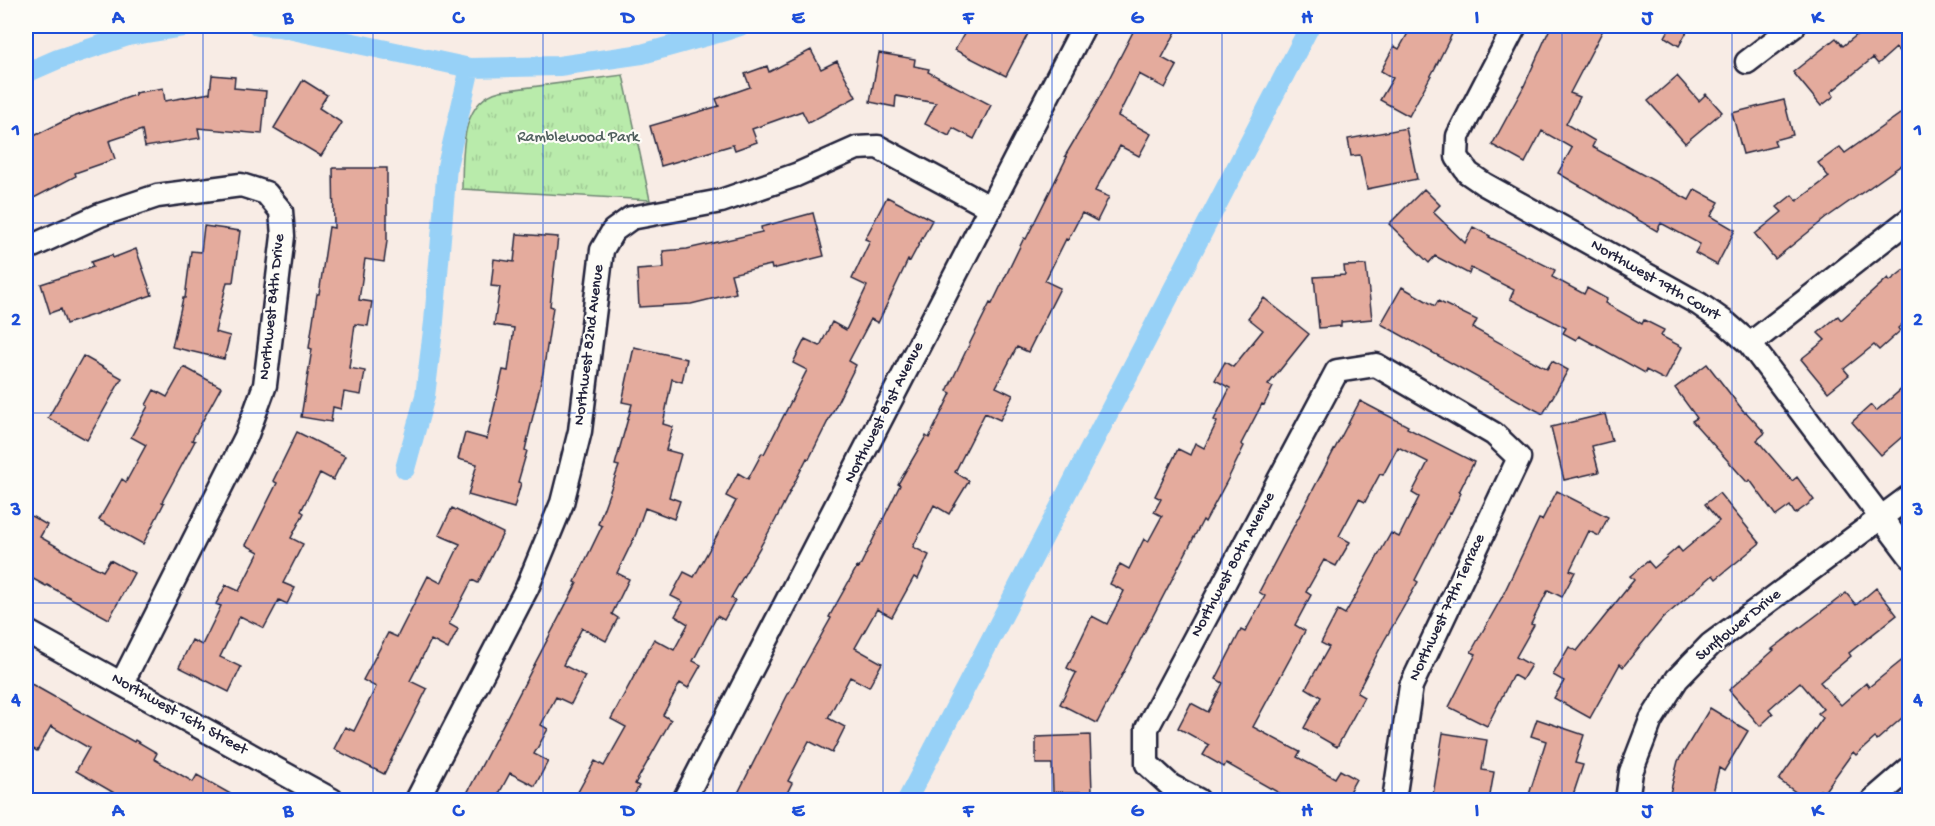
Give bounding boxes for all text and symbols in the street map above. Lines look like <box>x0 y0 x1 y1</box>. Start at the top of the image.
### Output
text: A <box>111 8 126 31</box>
text: B <box>282 8 294 31</box>
text: C <box>452 8 466 31</box>
text: D <box>619 8 635 31</box>
text: E <box>792 8 806 31</box>
text: F <box>962 8 975 31</box>
text: G <box>1131 8 1145 31</box>
text: H <box>1301 8 1313 31</box>
text: I <box>1475 8 1480 31</box>
text: J <box>1641 8 1654 31</box>
text: K <box>1810 8 1825 31</box>
text: 1 <box>11 120 20 143</box>
text: 1 <box>1913 120 1922 143</box>
park label: Ramblewood Park <box>517 129 641 148</box>
street label: Northwest 84th Drive <box>256 232 290 381</box>
street label: Northwest 19th Court <box>1587 236 1724 327</box>
street label: Northwest 82nd Avenue <box>571 263 609 427</box>
text: 2 <box>11 310 21 333</box>
text: 2 <box>1913 310 1923 333</box>
street label: Northwest 81st Avenue <box>841 339 929 487</box>
street label: Northwest 80th Avenue <box>1188 489 1281 641</box>
text: 3 <box>10 500 21 523</box>
text: 3 <box>1912 500 1923 523</box>
street label: Northwest 79th Terrace <box>1406 531 1491 685</box>
street label: Sunflower Drive <box>1693 585 1786 666</box>
street label: Northwest 16th Street <box>108 670 252 761</box>
text: 4 <box>10 690 21 713</box>
text: 4 <box>1912 690 1923 713</box>
text: A <box>111 801 126 824</box>
text: B <box>282 801 294 824</box>
text: C <box>452 801 466 824</box>
text: D <box>619 801 635 824</box>
text: E <box>792 801 806 824</box>
text: F <box>962 801 975 824</box>
text: G <box>1131 801 1145 824</box>
text: H <box>1301 801 1313 824</box>
text: I <box>1475 801 1480 824</box>
text: J <box>1641 801 1654 824</box>
text: K <box>1810 801 1825 824</box>

